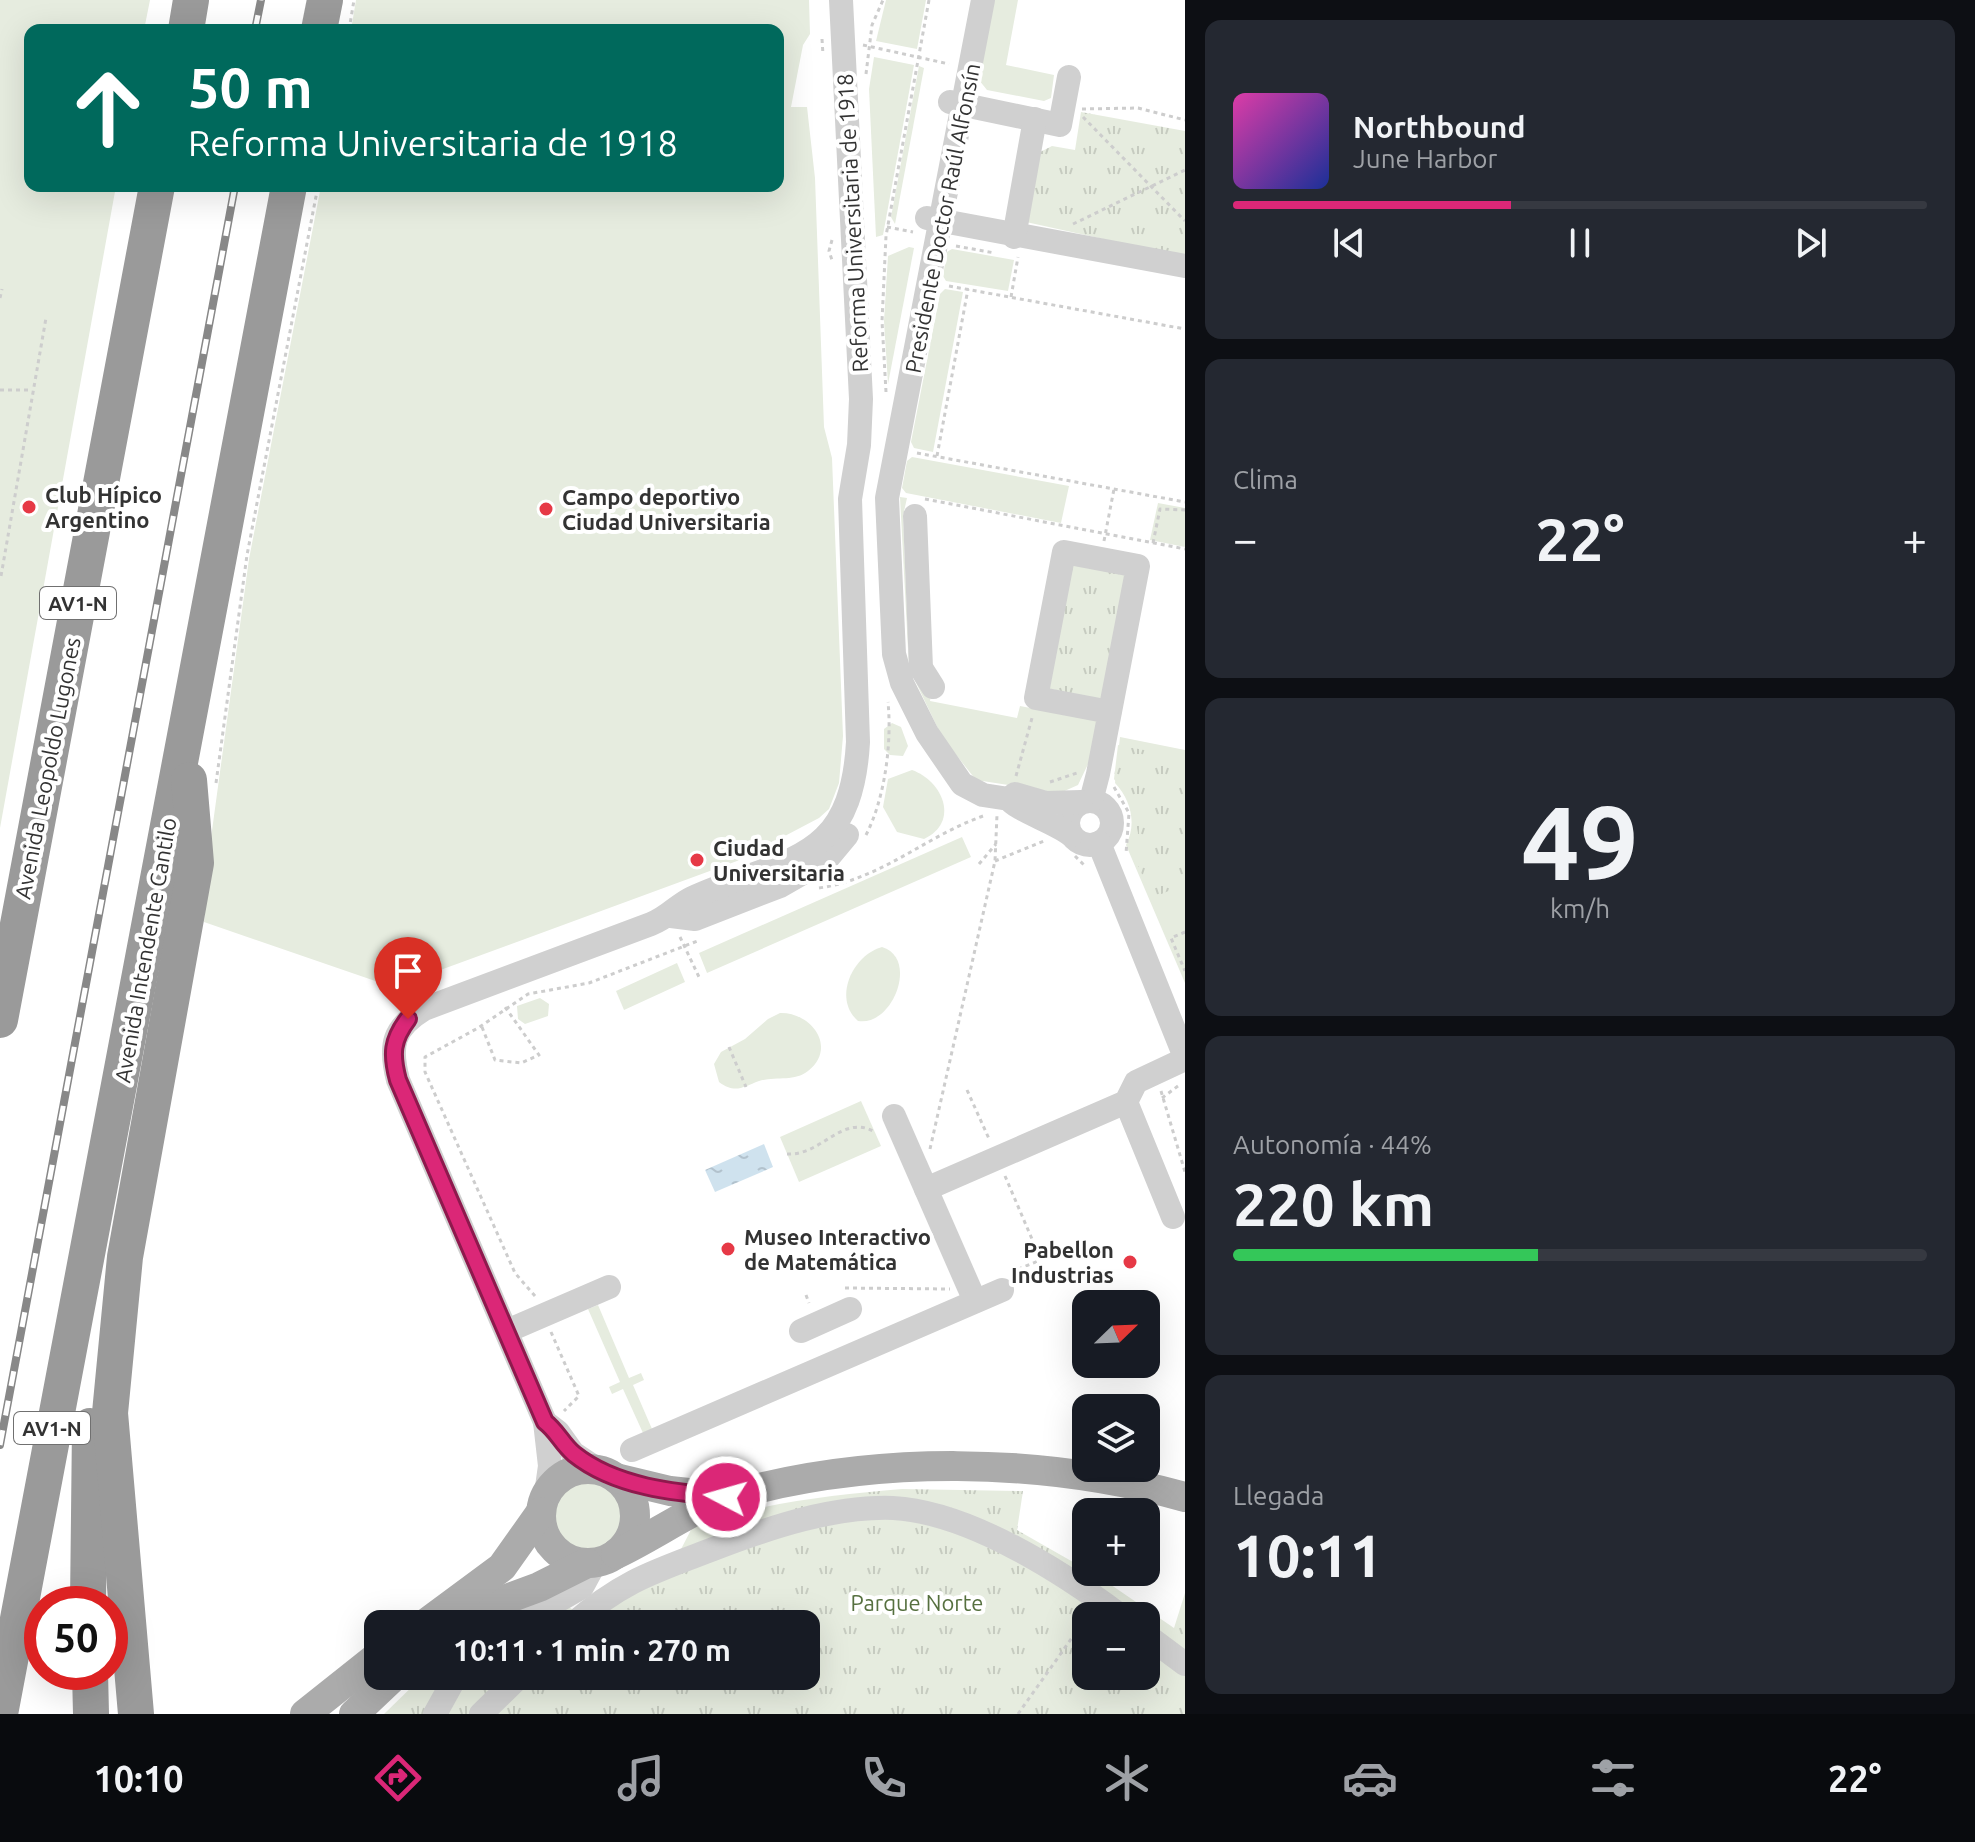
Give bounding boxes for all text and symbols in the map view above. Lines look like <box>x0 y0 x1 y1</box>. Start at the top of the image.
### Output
icon: ahead <box>56 56 160 160</box>
text: 50 m <box>188 56 313 119</box>
street label: Presidente Doctor Raúl Alfonsín <box>900 61 984 375</box>
street label: Reforma Universitaria de 1918 <box>832 73 872 373</box>
text: Northbound <box>1353 110 1525 144</box>
text: Reforma Universitaria de 1918 <box>188 122 678 163</box>
text: June Harbor <box>1353 144 1497 173</box>
icon: previous <box>1327 221 1371 265</box>
icon: pause <box>1558 221 1602 265</box>
icon: next <box>1789 221 1833 265</box>
text: Clima <box>1233 465 1298 494</box>
place label: Club Hípico Argentino <box>45 482 162 532</box>
place label: Campo deportivo Ciudad Universitaria <box>562 484 771 534</box>
marker: Club Hípico Argentino <box>20 498 38 516</box>
marker: Campo deportivo Ciudad Universitaria <box>537 500 555 518</box>
text: 22° <box>1536 505 1624 572</box>
text: − <box>1233 514 1258 563</box>
text: + <box>1902 514 1927 563</box>
road number: AV1-N <box>40 587 116 619</box>
street label: Avenida Leopoldo Lugones <box>9 635 85 901</box>
text: 49 <box>1521 783 1639 900</box>
street label: Avenida Intendente Cantilo <box>109 815 181 1085</box>
place label: Ciudad Universitaria <box>713 835 845 885</box>
marker: Ciudad Universitaria <box>688 851 706 869</box>
text: km/h <box>1550 894 1610 923</box>
pin <box>374 937 442 1019</box>
icon: arrive <box>386 949 430 993</box>
text: Autonomía · 44% <box>1233 1130 1432 1159</box>
text: 220 km <box>1233 1170 1434 1237</box>
place label: Museo Interactivo de Matemática <box>744 1224 931 1274</box>
place label: Pabellon Industrias <box>1011 1237 1114 1287</box>
marker: Museo Interactivo de Matemática <box>719 1240 737 1258</box>
marker: Pabellon Industrias <box>1121 1253 1139 1271</box>
north arrow <box>1072 1290 1160 1378</box>
map controls <box>1072 1290 1160 1690</box>
button: layers <box>1072 1394 1160 1482</box>
road number: AV1-N <box>14 1412 90 1444</box>
position arrow <box>684 1455 768 1539</box>
text: Llegada <box>1233 1481 1324 1510</box>
button: + <box>1072 1498 1160 1586</box>
text: 10:11 <box>1233 1521 1383 1588</box>
speed limit sign: 50 <box>24 1586 128 1690</box>
park label: Parque Norte <box>851 1590 983 1615</box>
button: − <box>1072 1602 1160 1690</box>
text: 10:11 · 1 min · 270 m <box>453 1633 731 1667</box>
icon: directions <box>370 1750 426 1806</box>
icon: music <box>613 1750 669 1806</box>
icon: phone <box>856 1750 912 1806</box>
icon: climate <box>1099 1750 1155 1806</box>
icon: car <box>1342 1750 1398 1806</box>
icon: filters <box>1585 1750 1641 1806</box>
text: 10:10 <box>93 1758 184 1799</box>
text: 22° <box>1828 1758 1881 1799</box>

